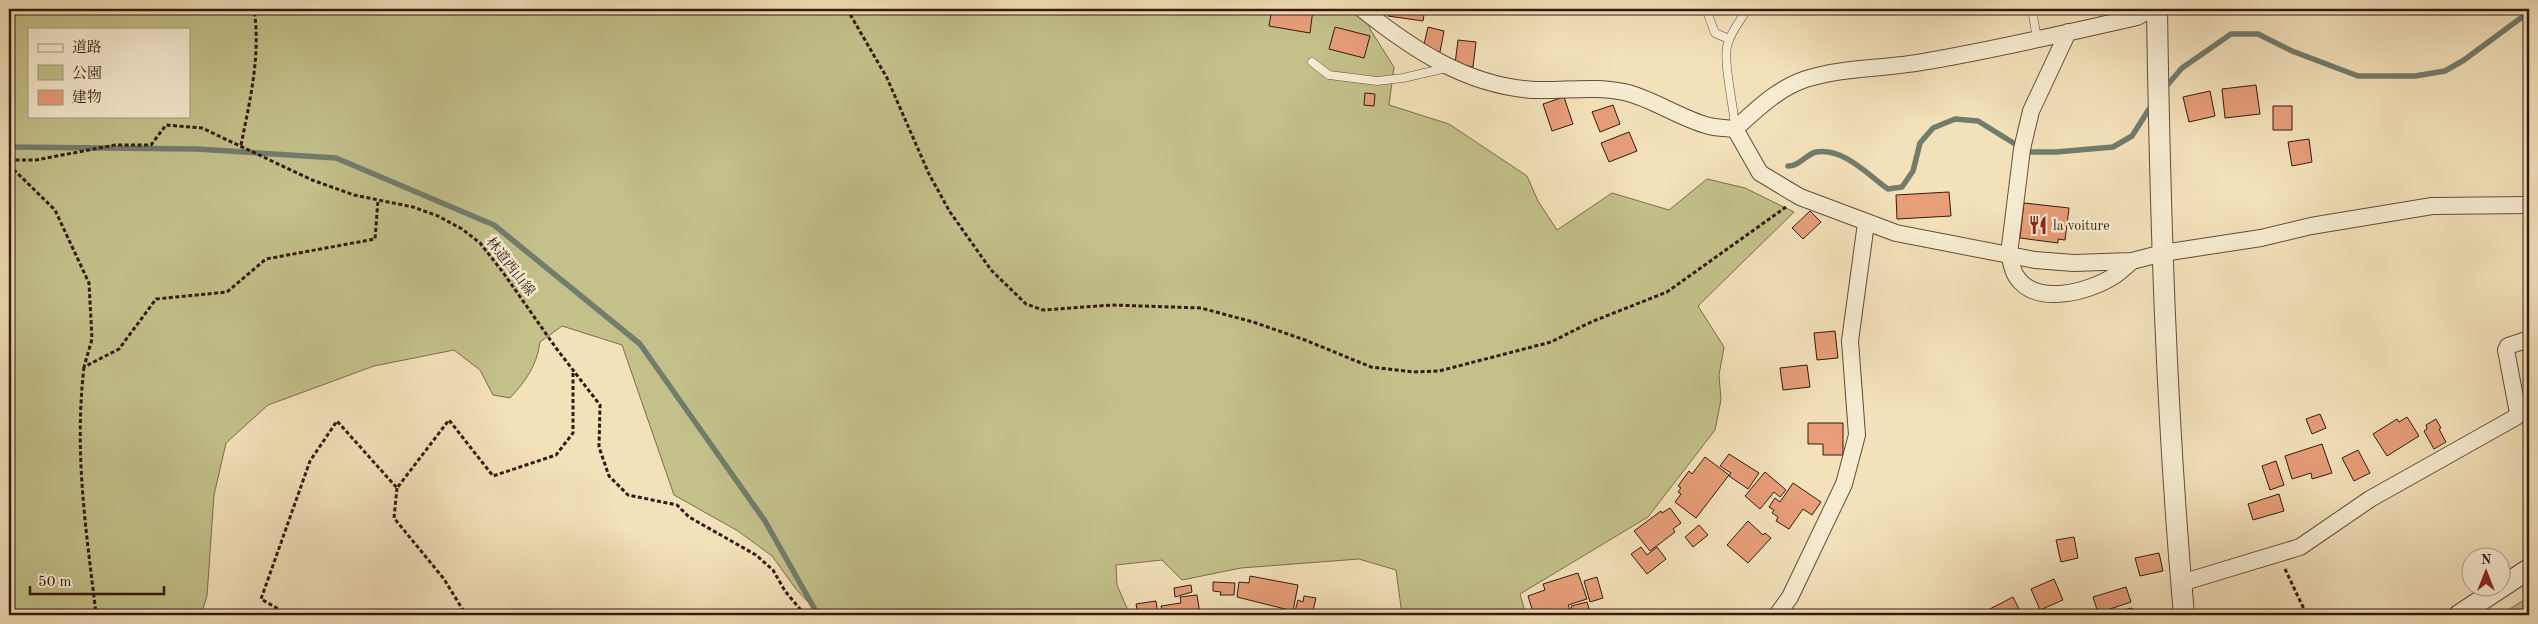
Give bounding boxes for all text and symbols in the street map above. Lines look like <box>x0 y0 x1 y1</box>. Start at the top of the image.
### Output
legend <box>28 28 190 118</box>
text: 道路 <box>72 39 102 56</box>
text: 公園 <box>72 65 102 82</box>
text: 建物 <box>72 89 102 106</box>
restaurant icon: la voiture <box>2027 214 2049 236</box>
place label: la voiture <box>2053 219 2110 233</box>
street label: 林道西山線 <box>483 234 538 299</box>
north arrow <box>2460 546 2510 596</box>
text: N <box>2481 553 2492 567</box>
scale bar <box>30 564 164 596</box>
text: 50 m <box>38 575 72 590</box>

